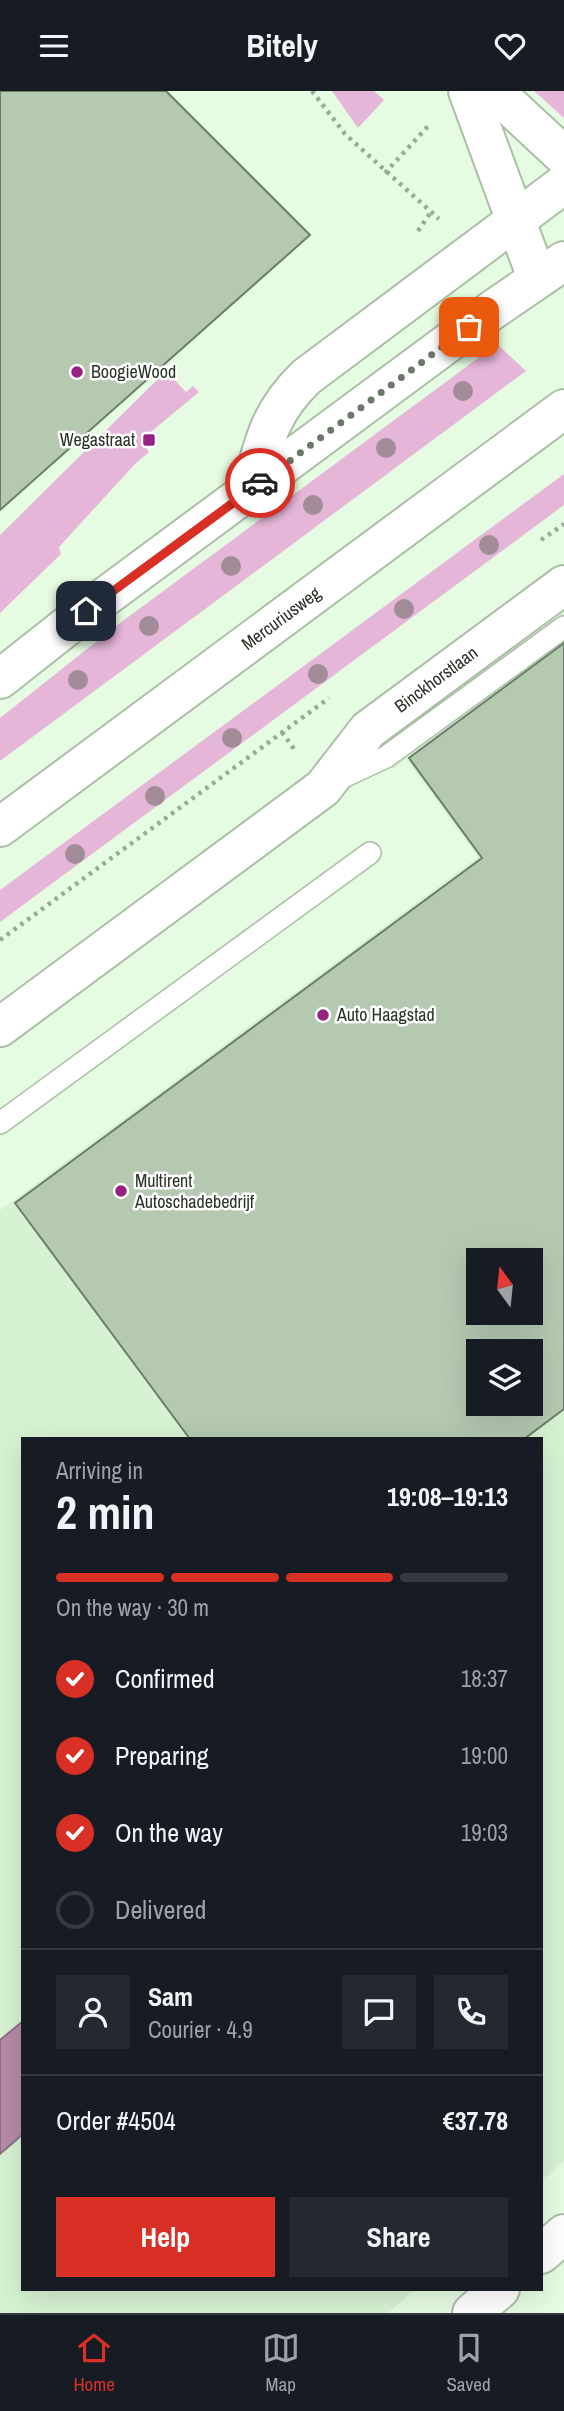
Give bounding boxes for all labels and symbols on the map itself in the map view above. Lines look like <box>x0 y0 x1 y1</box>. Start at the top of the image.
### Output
pin <box>439 297 499 357</box>
place label: BoogieWood <box>91 359 176 384</box>
marker: BoogieWood <box>69 364 85 380</box>
place label: Wegastraat <box>60 427 135 452</box>
marker: Wegastraat <box>141 432 157 448</box>
courier <box>225 448 295 518</box>
street label: Mercuriusweg <box>236 580 326 656</box>
pin <box>56 581 116 641</box>
street label: Binckhorstlaan <box>389 640 483 718</box>
place label: Auto Haagstad <box>336 1002 435 1027</box>
marker: Auto Haagstad <box>315 1007 331 1023</box>
place label: Multirent Autoschadebedrijf <box>134 1168 255 1214</box>
marker: Multirent Autoschadebedrijf <box>113 1183 129 1199</box>
north arrow <box>466 1248 542 1325</box>

